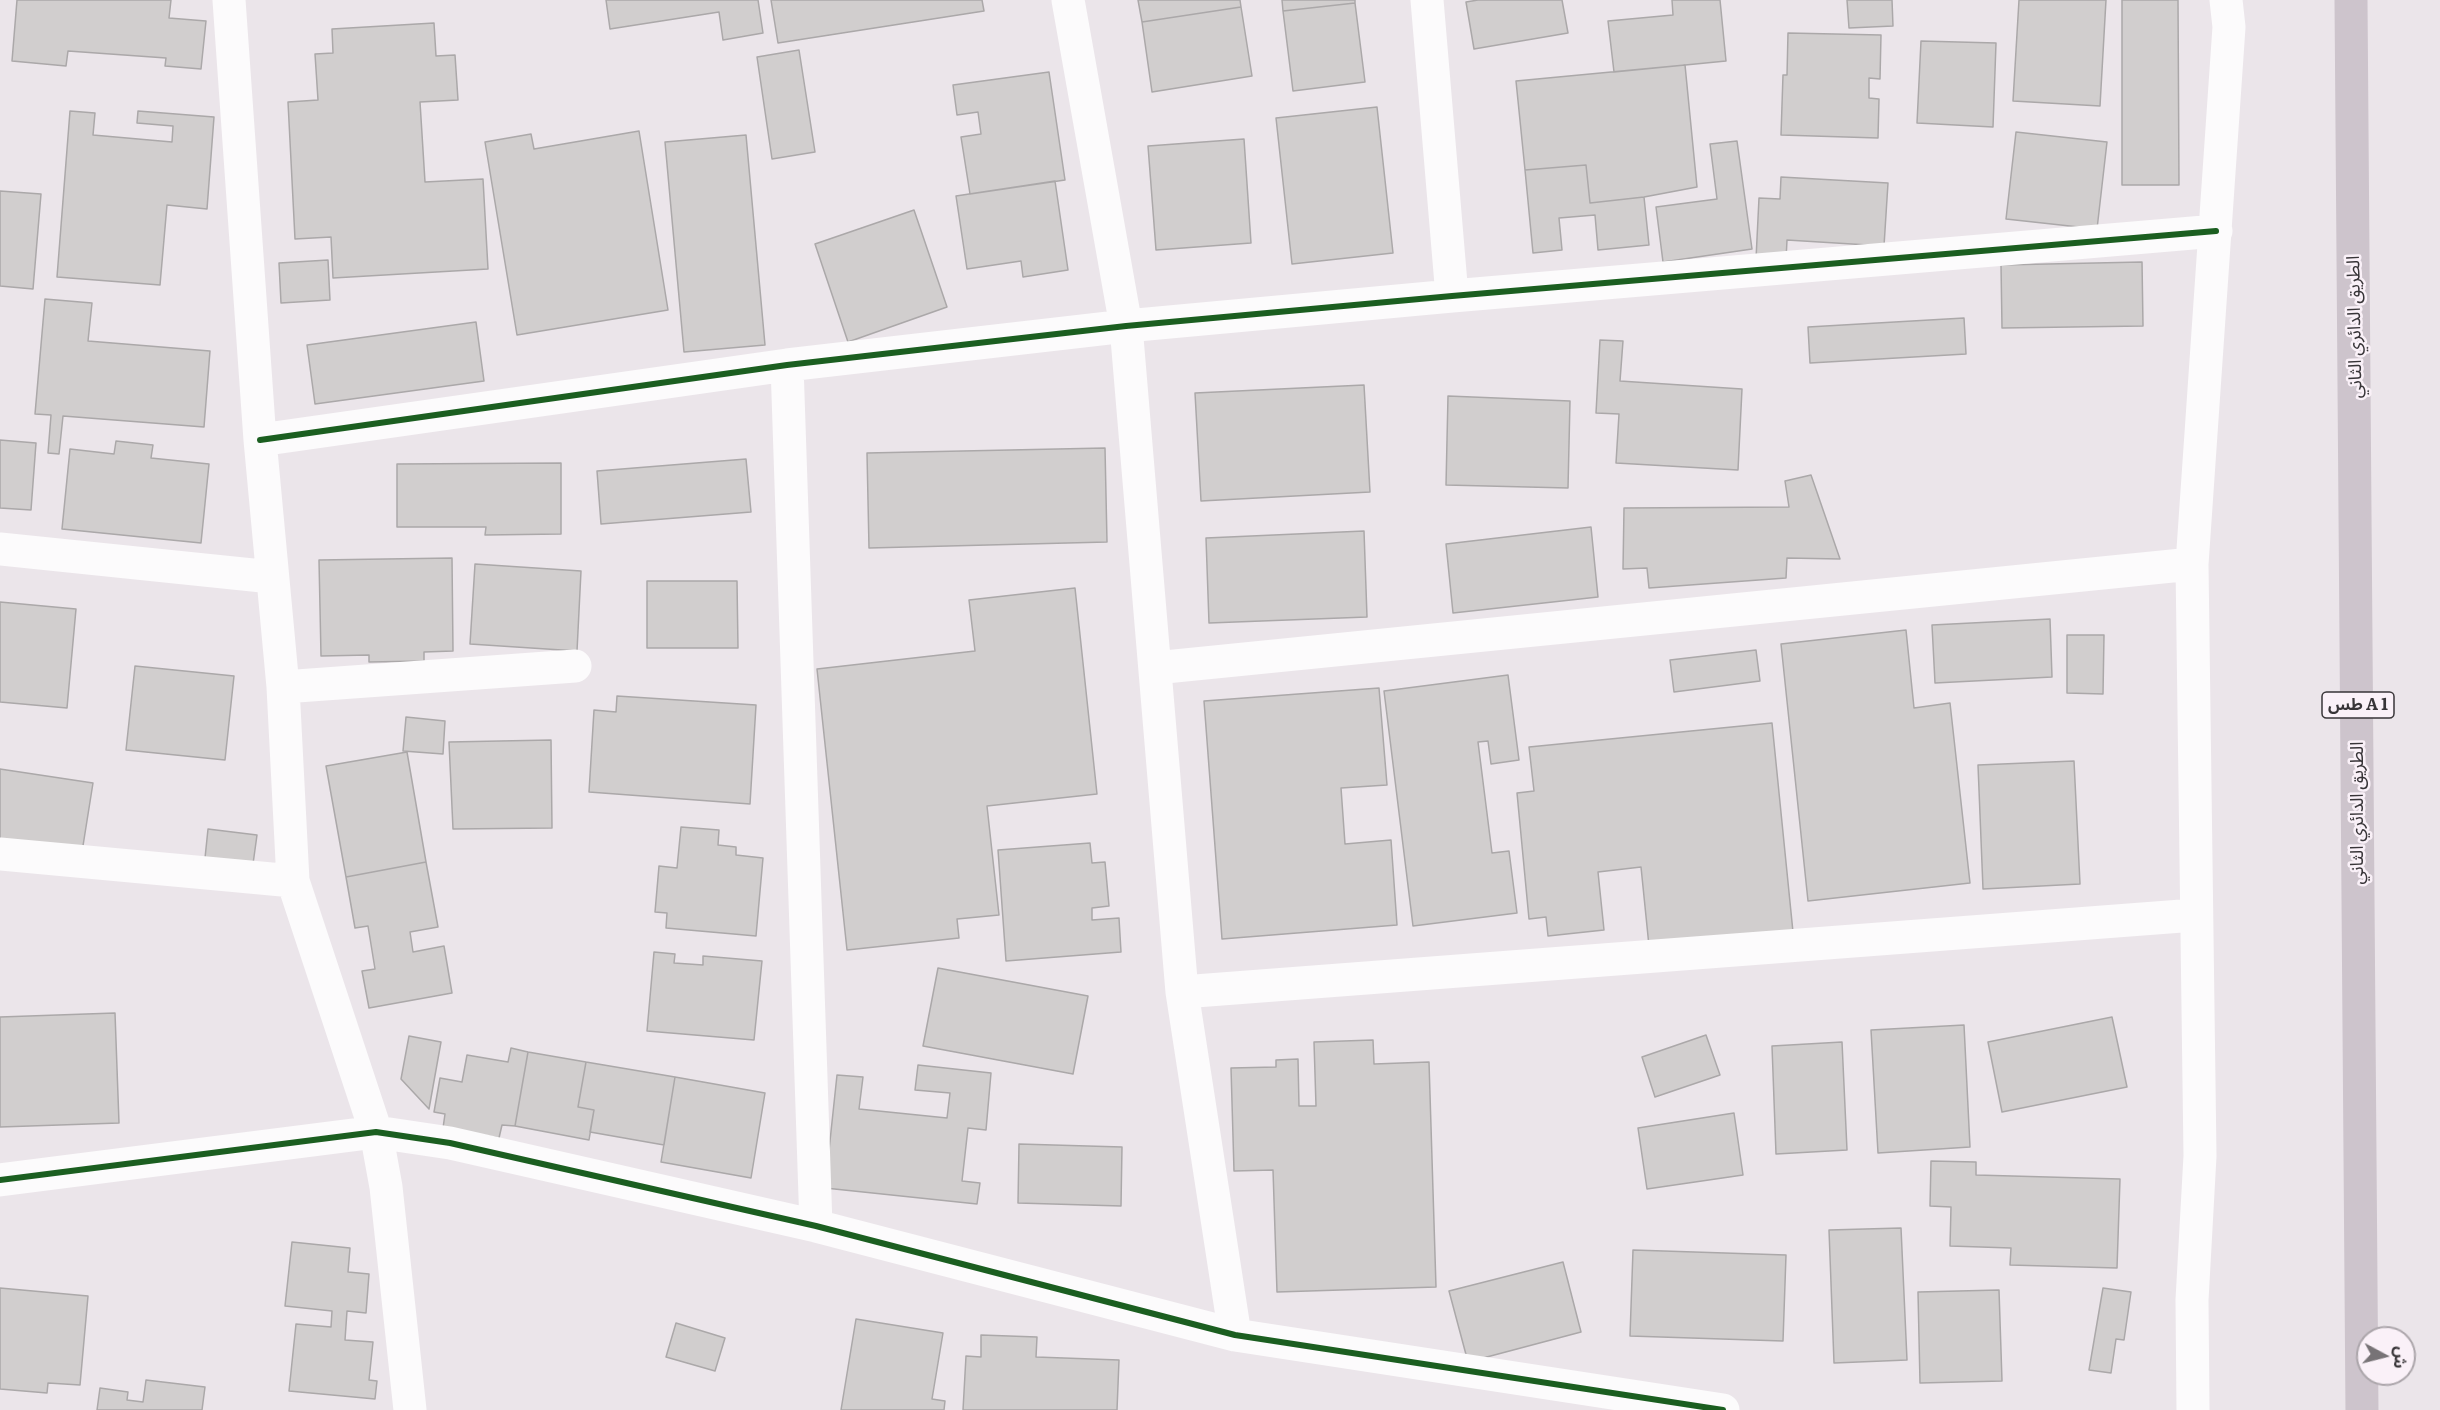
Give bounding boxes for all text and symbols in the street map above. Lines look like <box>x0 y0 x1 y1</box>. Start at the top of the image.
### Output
street label: الطريق الدائري الثاني <box>2343 255 2367 399</box>
road number: طس A 1 <box>2322 692 2394 718</box>
street label: الطريق الدائري الثاني <box>2347 742 2369 884</box>
north arrow <box>2356 1326 2416 1386</box>
text: ش <box>2389 1346 2415 1370</box>

